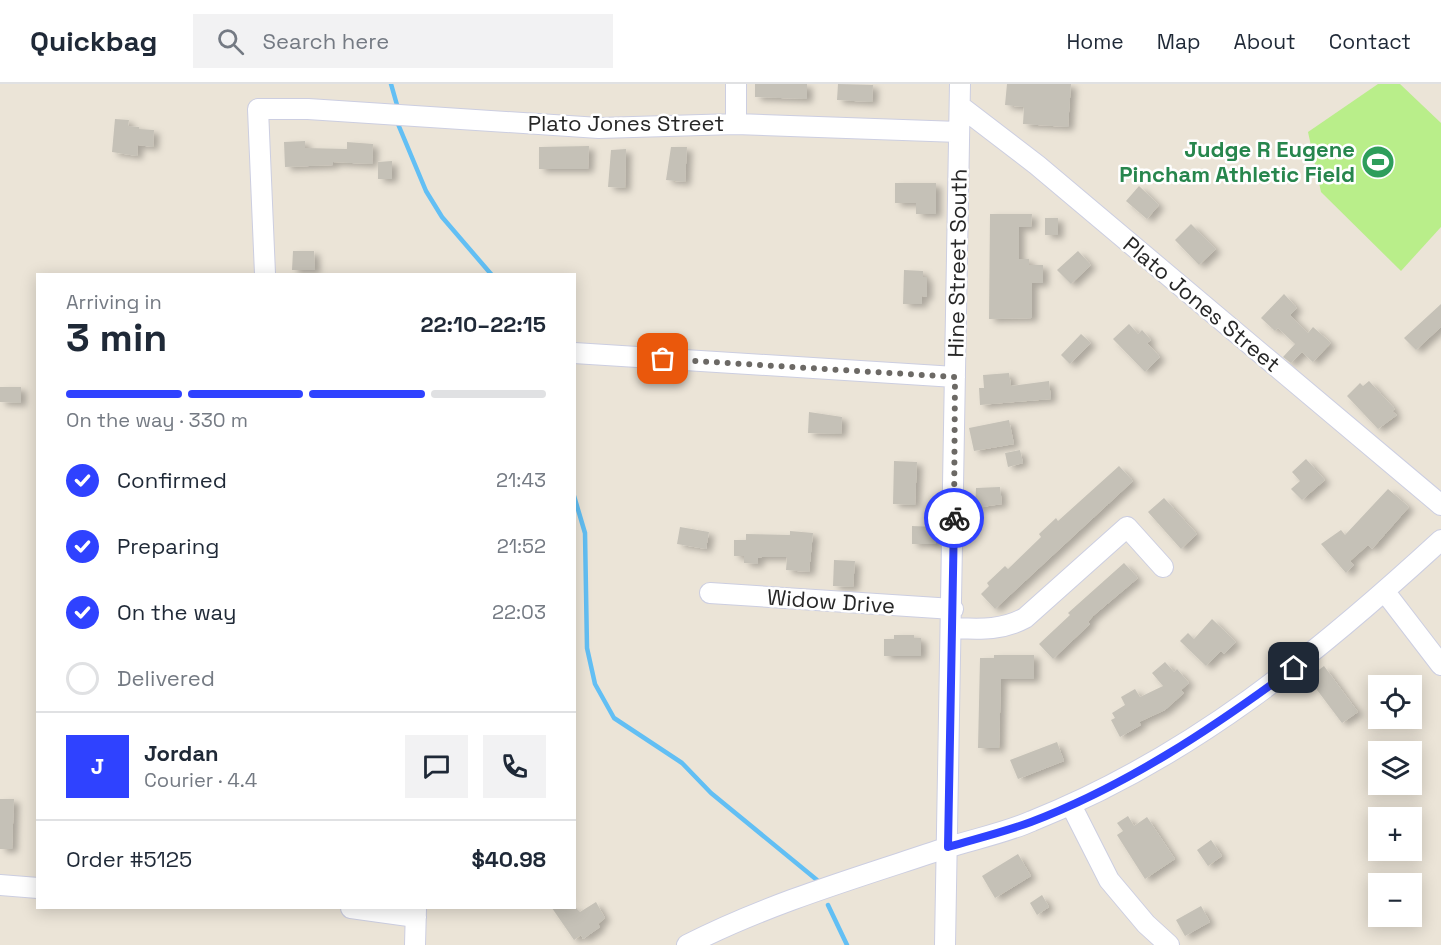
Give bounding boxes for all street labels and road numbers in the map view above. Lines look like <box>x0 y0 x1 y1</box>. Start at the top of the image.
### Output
street label: Plato Jones Street <box>528 109 724 137</box>
street label: Hine Street South <box>941 168 973 358</box>
street label: Plato Jones Street <box>1118 230 1286 378</box>
street label: Widow Drive <box>766 583 896 619</box>

